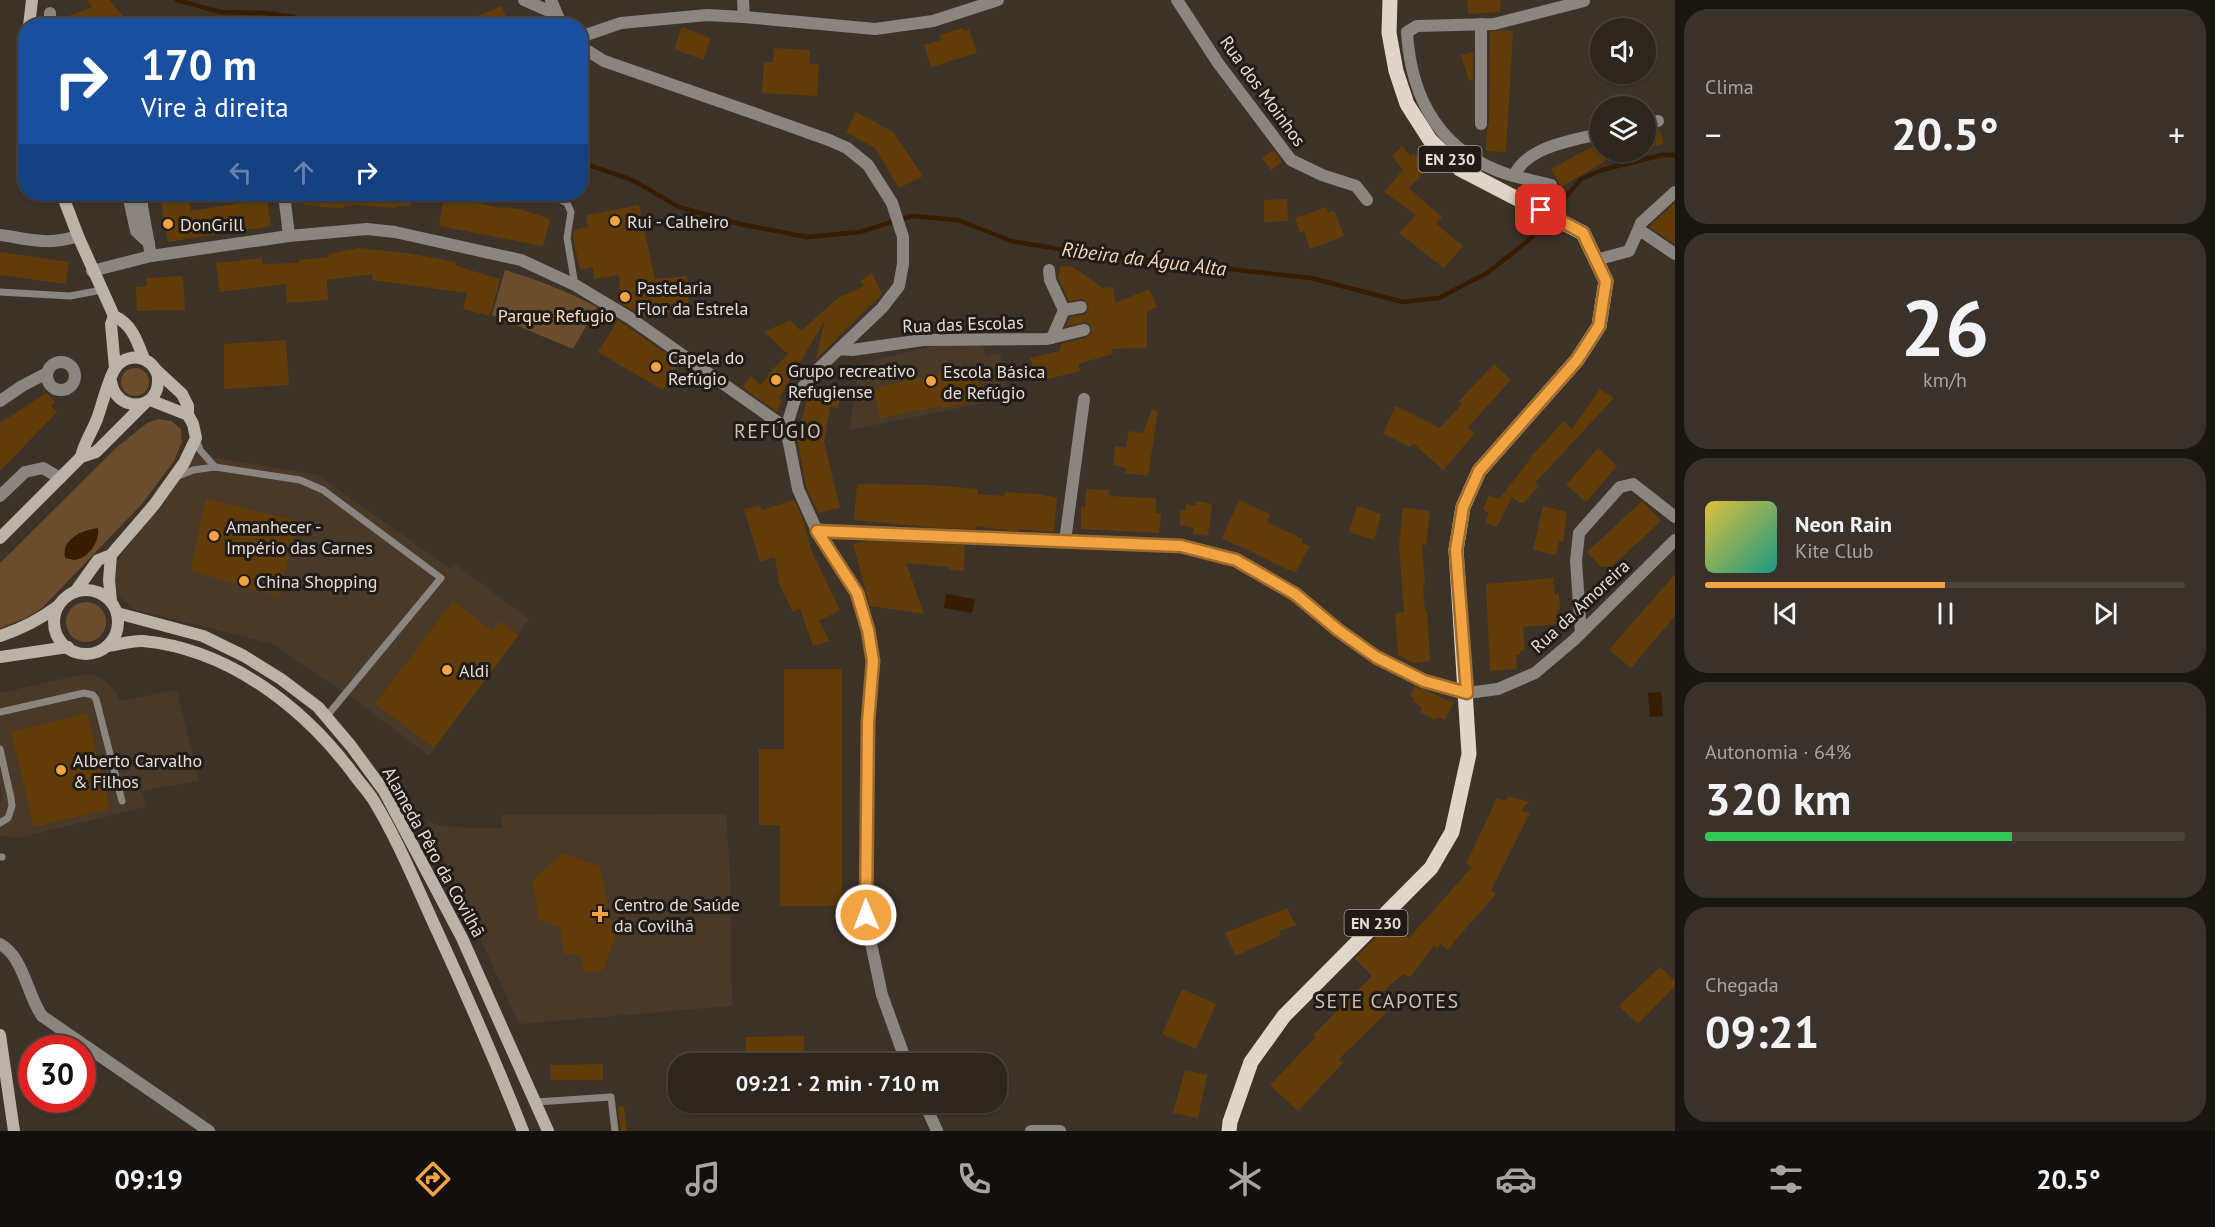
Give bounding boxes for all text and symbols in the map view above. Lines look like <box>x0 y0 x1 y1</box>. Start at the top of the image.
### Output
map controls <box>1590 18 1656 162</box>
button: sound <box>1590 18 1656 84</box>
street label: Rua dos Moinhos <box>1215 31 1311 151</box>
text: 170 m <box>141 37 257 92</box>
icon: right <box>42 42 120 120</box>
text: Clima <box>1705 74 1754 100</box>
text: Vire à direita <box>141 90 289 124</box>
button: layers <box>1590 96 1656 162</box>
text: 20.5° <box>1891 104 1999 162</box>
text: − <box>1705 113 1722 156</box>
text: + <box>2168 113 2185 156</box>
road number: EN 230 <box>1418 146 1482 172</box>
icon: left <box>224 156 257 189</box>
icon: ahead <box>287 156 320 189</box>
icon: right <box>350 156 383 189</box>
pin <box>1515 184 1566 235</box>
icon: arrive <box>1524 193 1557 226</box>
place label: Rui - Calheiro <box>627 210 729 233</box>
place label: DonGrill <box>180 213 244 236</box>
marker: Rui - Calheiro <box>608 214 622 228</box>
marker: DonGrill <box>161 217 175 231</box>
water label: Ribeira da Água Alta <box>1060 236 1228 282</box>
place label: Pastelaria Flor da Estrela <box>637 276 748 320</box>
text: 26 <box>1901 277 1989 378</box>
marker: Pastelaria Flor da Estrela <box>618 290 632 304</box>
park label: Parque Refugio <box>498 304 614 327</box>
street label: Rua das Escolas <box>902 310 1024 338</box>
place label: Capela do Refúgio <box>668 346 744 390</box>
place label: Grupo recreativo Refugiense <box>788 359 915 403</box>
marker: Capela do Refúgio <box>649 360 663 374</box>
place label: Escola Básica de Refúgio <box>943 360 1045 404</box>
text: km/h <box>1923 367 1967 393</box>
marker: Grupo recreativo Refugiense <box>769 373 783 387</box>
marker: Escola Básica de Refúgio <box>924 374 938 388</box>
district label: REFÚGIO <box>734 418 822 444</box>
text: Neon Rain <box>1795 510 1892 538</box>
place label: Amanhecer - Império das Carnes <box>226 515 373 559</box>
marker: Amanhecer - Império das Carnes <box>207 529 221 543</box>
text: Kite Club <box>1795 538 1873 564</box>
street label: Rua da Amoreira <box>1526 554 1634 658</box>
place label: China Shopping <box>256 570 377 593</box>
marker: China Shopping <box>237 574 251 588</box>
icon: previous <box>1769 597 1802 630</box>
icon: pause <box>1929 597 1962 630</box>
icon: next <box>2089 597 2122 630</box>
place label: Aldi <box>459 659 489 682</box>
marker: Aldi <box>440 663 454 677</box>
text: Autonomia · 64% <box>1705 739 1851 765</box>
place label: Alberto Carvalho & Filhos <box>73 749 202 793</box>
marker: Alberto Carvalho & Filhos <box>54 763 68 777</box>
street label: Alameda Pêro da Covilhã <box>378 763 490 941</box>
text: 320 km <box>1705 769 1851 827</box>
position arrow <box>834 883 898 947</box>
place label: Centro de Saúde da Covilhã <box>614 893 740 937</box>
marker: Centro de Saúde da Covilhã <box>591 905 609 923</box>
road number: EN 230 <box>1344 910 1408 936</box>
text: Chegada <box>1705 972 1779 998</box>
district label: SETE CAPOTES <box>1314 988 1460 1014</box>
text: 09:21 <box>1705 1002 1819 1060</box>
speed limit sign: 30 <box>18 1035 96 1113</box>
text: 09:21 · 2 min · 710 m <box>736 1069 939 1097</box>
icon: directions <box>412 1158 454 1200</box>
icon: music <box>682 1158 724 1200</box>
icon: phone <box>953 1158 995 1200</box>
icon: climate <box>1224 1158 1266 1200</box>
icon: car <box>1495 1158 1537 1200</box>
icon: filters <box>1765 1158 1807 1200</box>
text: 09:19 <box>114 1162 183 1196</box>
text: 20.5° <box>2036 1162 2101 1196</box>

